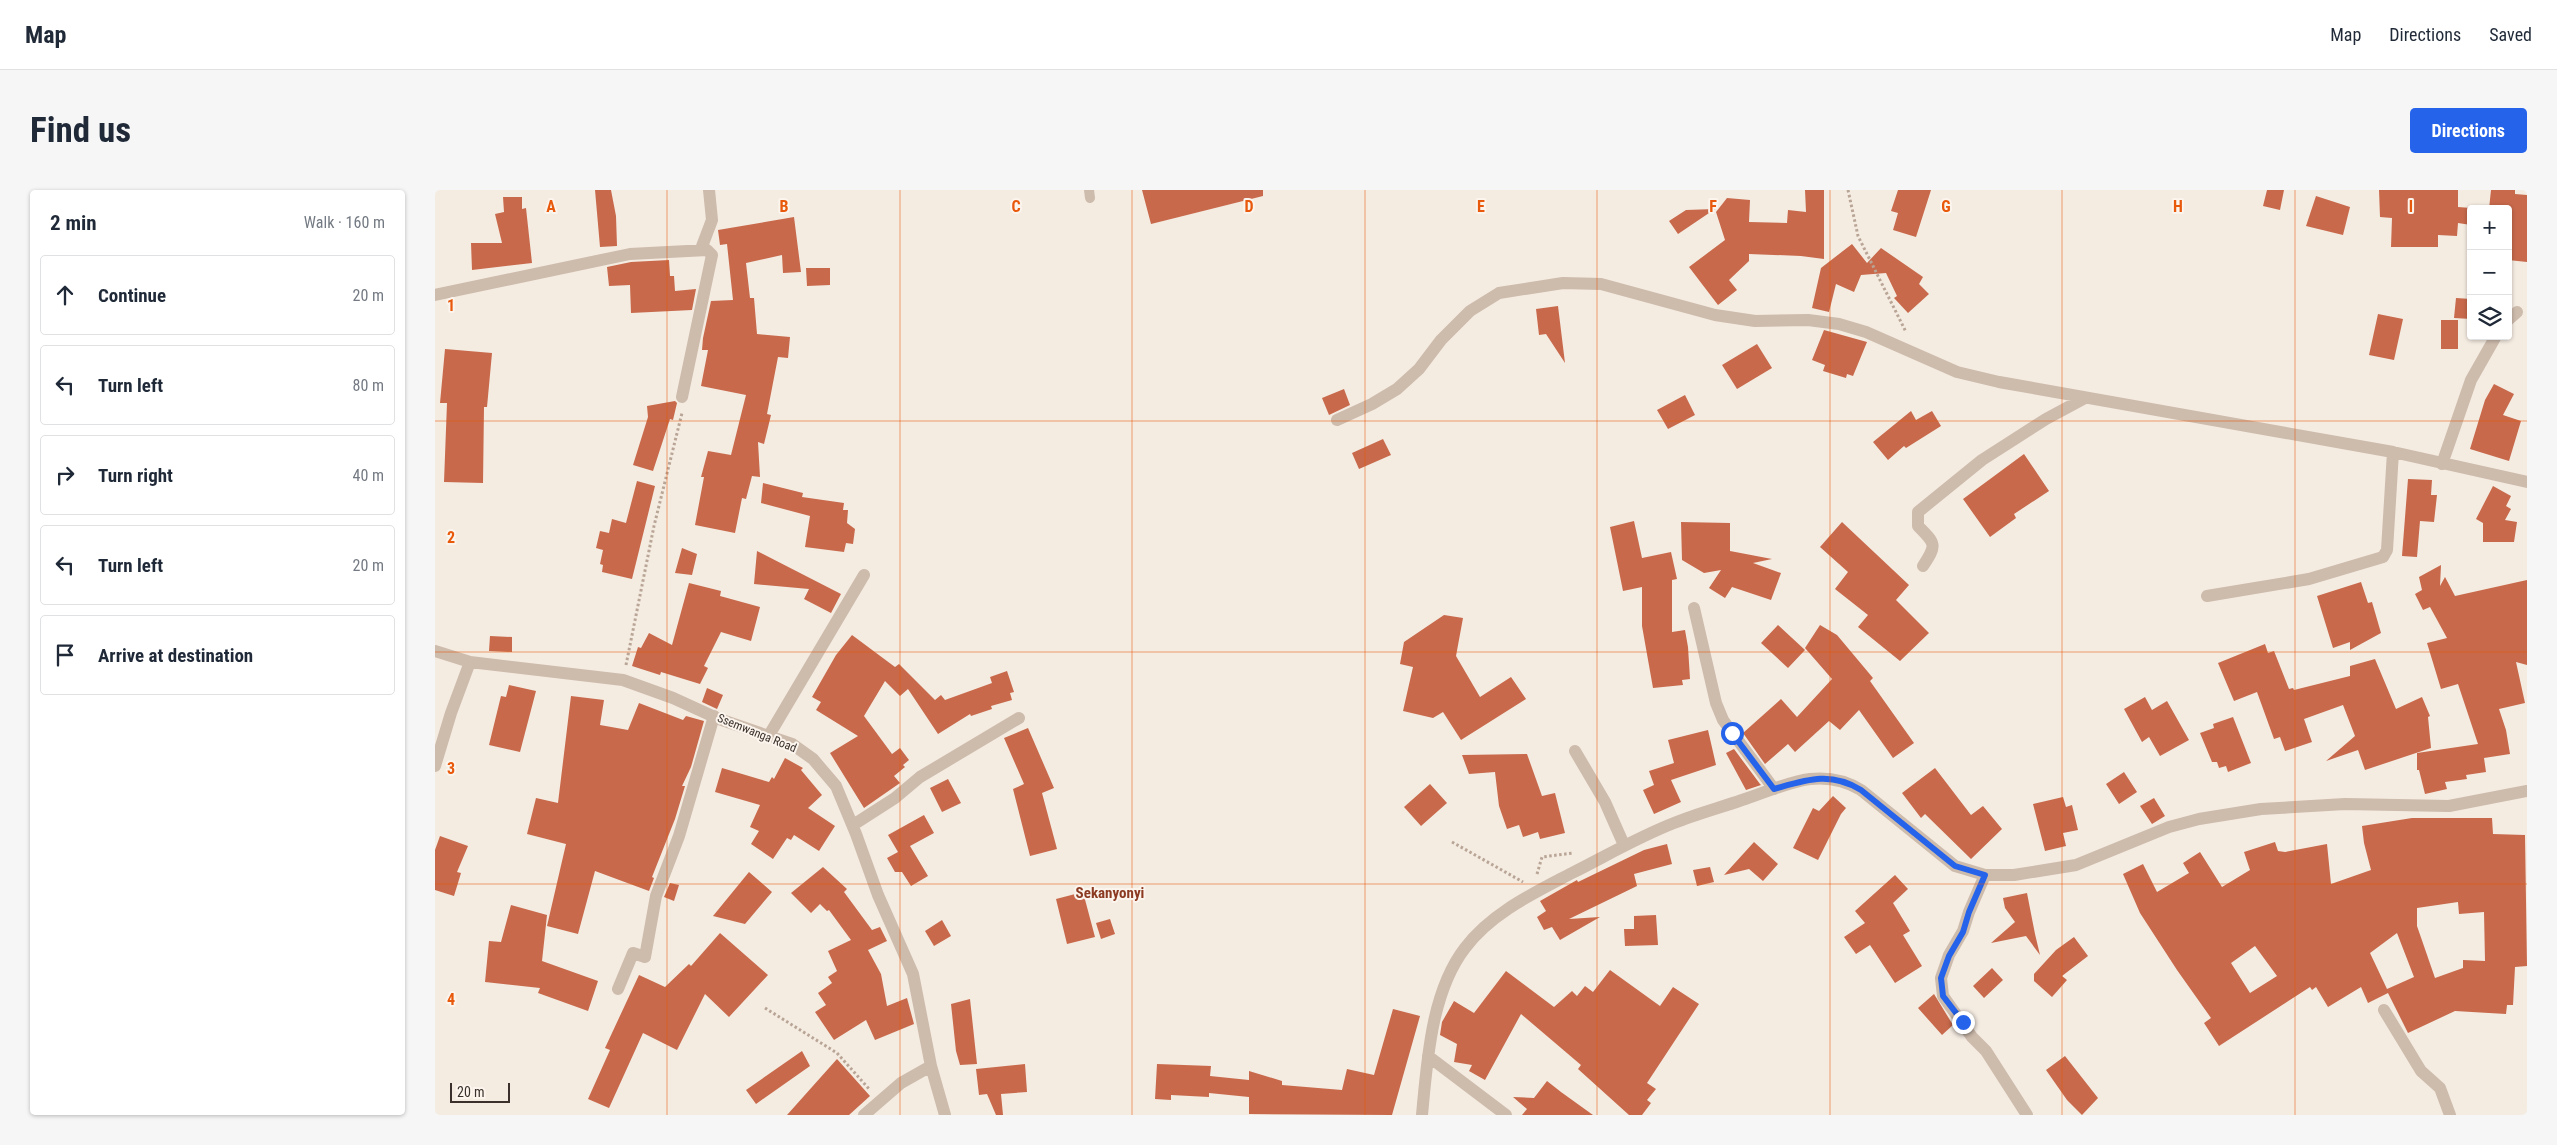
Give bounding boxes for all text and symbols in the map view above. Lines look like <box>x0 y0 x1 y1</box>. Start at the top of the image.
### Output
text: Map <box>25 21 66 49</box>
text: Map <box>2330 24 2361 45</box>
text: Directions <box>2389 24 2461 45</box>
text: Saved <box>2489 24 2532 45</box>
button: Directions <box>2410 108 2527 153</box>
text: Find us <box>30 110 131 151</box>
text: A <box>546 197 556 216</box>
text: B <box>780 197 789 216</box>
text: C <box>1011 197 1021 216</box>
text: D <box>1244 197 1254 216</box>
text: E <box>1477 197 1485 216</box>
text: F <box>1709 197 1717 216</box>
text: G <box>1941 197 1951 216</box>
text: H <box>2173 197 2183 216</box>
text: I <box>2409 197 2413 216</box>
map controls <box>2467 205 2512 340</box>
button: + <box>2467 205 2512 250</box>
text: 2 min <box>50 211 97 235</box>
text: Walk · 160 m <box>304 213 385 232</box>
button: − <box>2467 250 2512 295</box>
icon: ahead <box>51 281 79 309</box>
text: Continue <box>98 284 166 307</box>
text: 20 m <box>352 286 384 305</box>
button: layers <box>2467 295 2512 340</box>
text: 1 <box>447 296 455 315</box>
icon: left <box>51 371 79 399</box>
text: Turn left <box>98 374 163 397</box>
text: 80 m <box>352 376 384 395</box>
icon: right <box>51 461 79 489</box>
text: Turn right <box>98 464 173 487</box>
text: 40 m <box>352 466 384 485</box>
text: 2 <box>447 528 455 547</box>
icon: left <box>51 551 79 579</box>
text: Turn left <box>98 554 163 577</box>
text: 20 m <box>352 556 384 575</box>
icon: arrive <box>51 641 79 669</box>
text: Arrive at destination <box>98 644 253 667</box>
street label: Ssemwanga Road <box>715 711 799 755</box>
route start <box>1721 722 1744 745</box>
text: 3 <box>447 759 455 778</box>
district label: Sekanyonyi <box>1076 884 1144 902</box>
text: 4 <box>447 990 455 1009</box>
route end <box>1952 1011 1975 1034</box>
scale bar <box>450 1080 510 1103</box>
text: 20 m <box>457 1084 485 1100</box>

